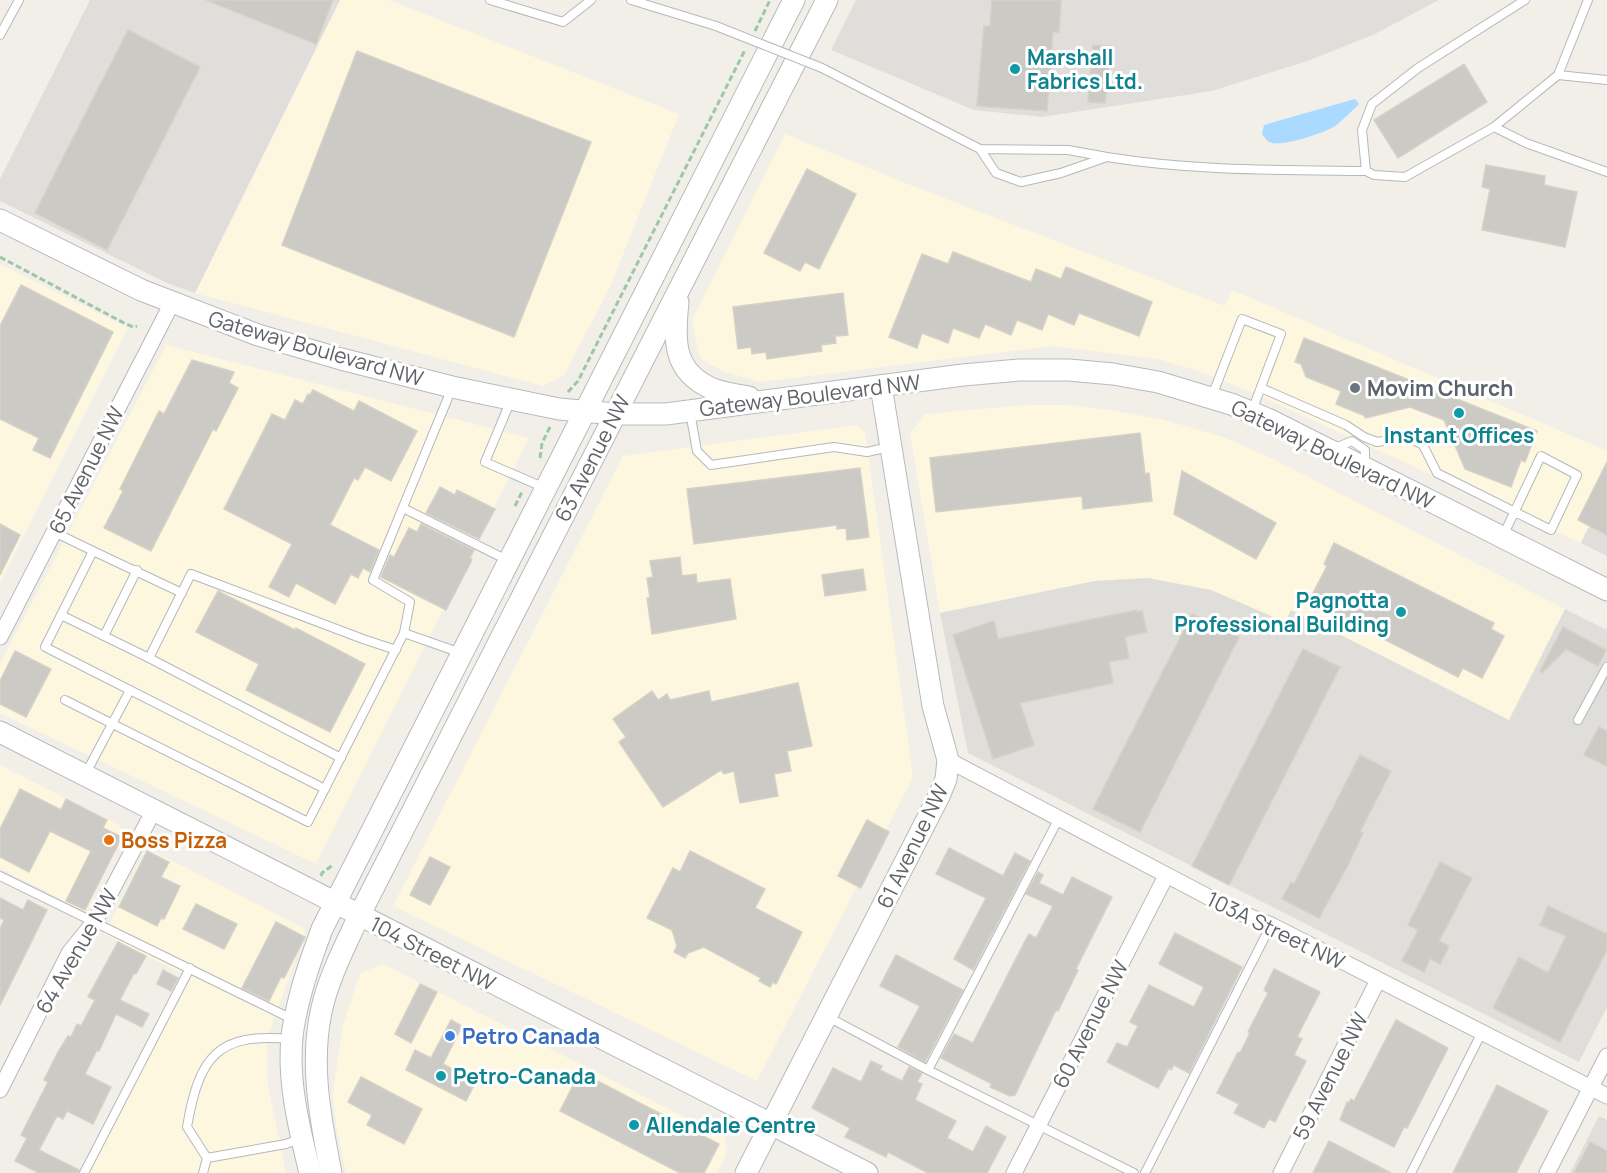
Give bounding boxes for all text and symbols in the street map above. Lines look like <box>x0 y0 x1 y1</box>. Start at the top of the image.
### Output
place label: Marshall Fabrics Ltd. <box>1027 43 1143 95</box>
marker: Marshall Fabrics Ltd. <box>1008 62 1022 76</box>
street label: Gateway Boulevard NW <box>205 304 427 392</box>
street label: Gateway Boulevard NW <box>698 368 922 422</box>
place label: Movim Church <box>1367 374 1513 402</box>
marker: Movim Church <box>1348 381 1362 395</box>
street label: 63 Avenue NW <box>548 389 636 526</box>
street label: Gateway Boulevard NW <box>1227 393 1439 515</box>
street label: 65 Avenue NW <box>42 401 130 538</box>
marker: Instant Offices <box>1452 406 1466 420</box>
place label: Instant Offices <box>1384 421 1534 449</box>
place label: Pagnotta Professional Building <box>1174 586 1389 638</box>
marker: Pagnotta Professional Building <box>1394 605 1408 619</box>
street label: 61 Avenue NW <box>870 779 954 913</box>
place label: Boss Pizza <box>121 826 227 854</box>
marker: Boss Pizza <box>102 833 116 847</box>
street label: 64 Avenue NW <box>29 883 123 1019</box>
street label: 103A Street NW <box>1202 885 1350 976</box>
street label: 104 Street NW <box>365 909 501 997</box>
street label: 60 Avenue NW <box>1046 955 1134 1093</box>
street label: 59 Avenue NW <box>1286 1007 1374 1144</box>
place label: Petro Canada <box>462 1022 600 1050</box>
marker: Petro Canada <box>443 1029 457 1043</box>
place label: Petro-Canada <box>453 1062 596 1090</box>
marker: Petro-Canada <box>434 1069 448 1083</box>
place label: Allendale Centre <box>646 1111 816 1139</box>
marker: Allendale Centre <box>627 1118 641 1132</box>

